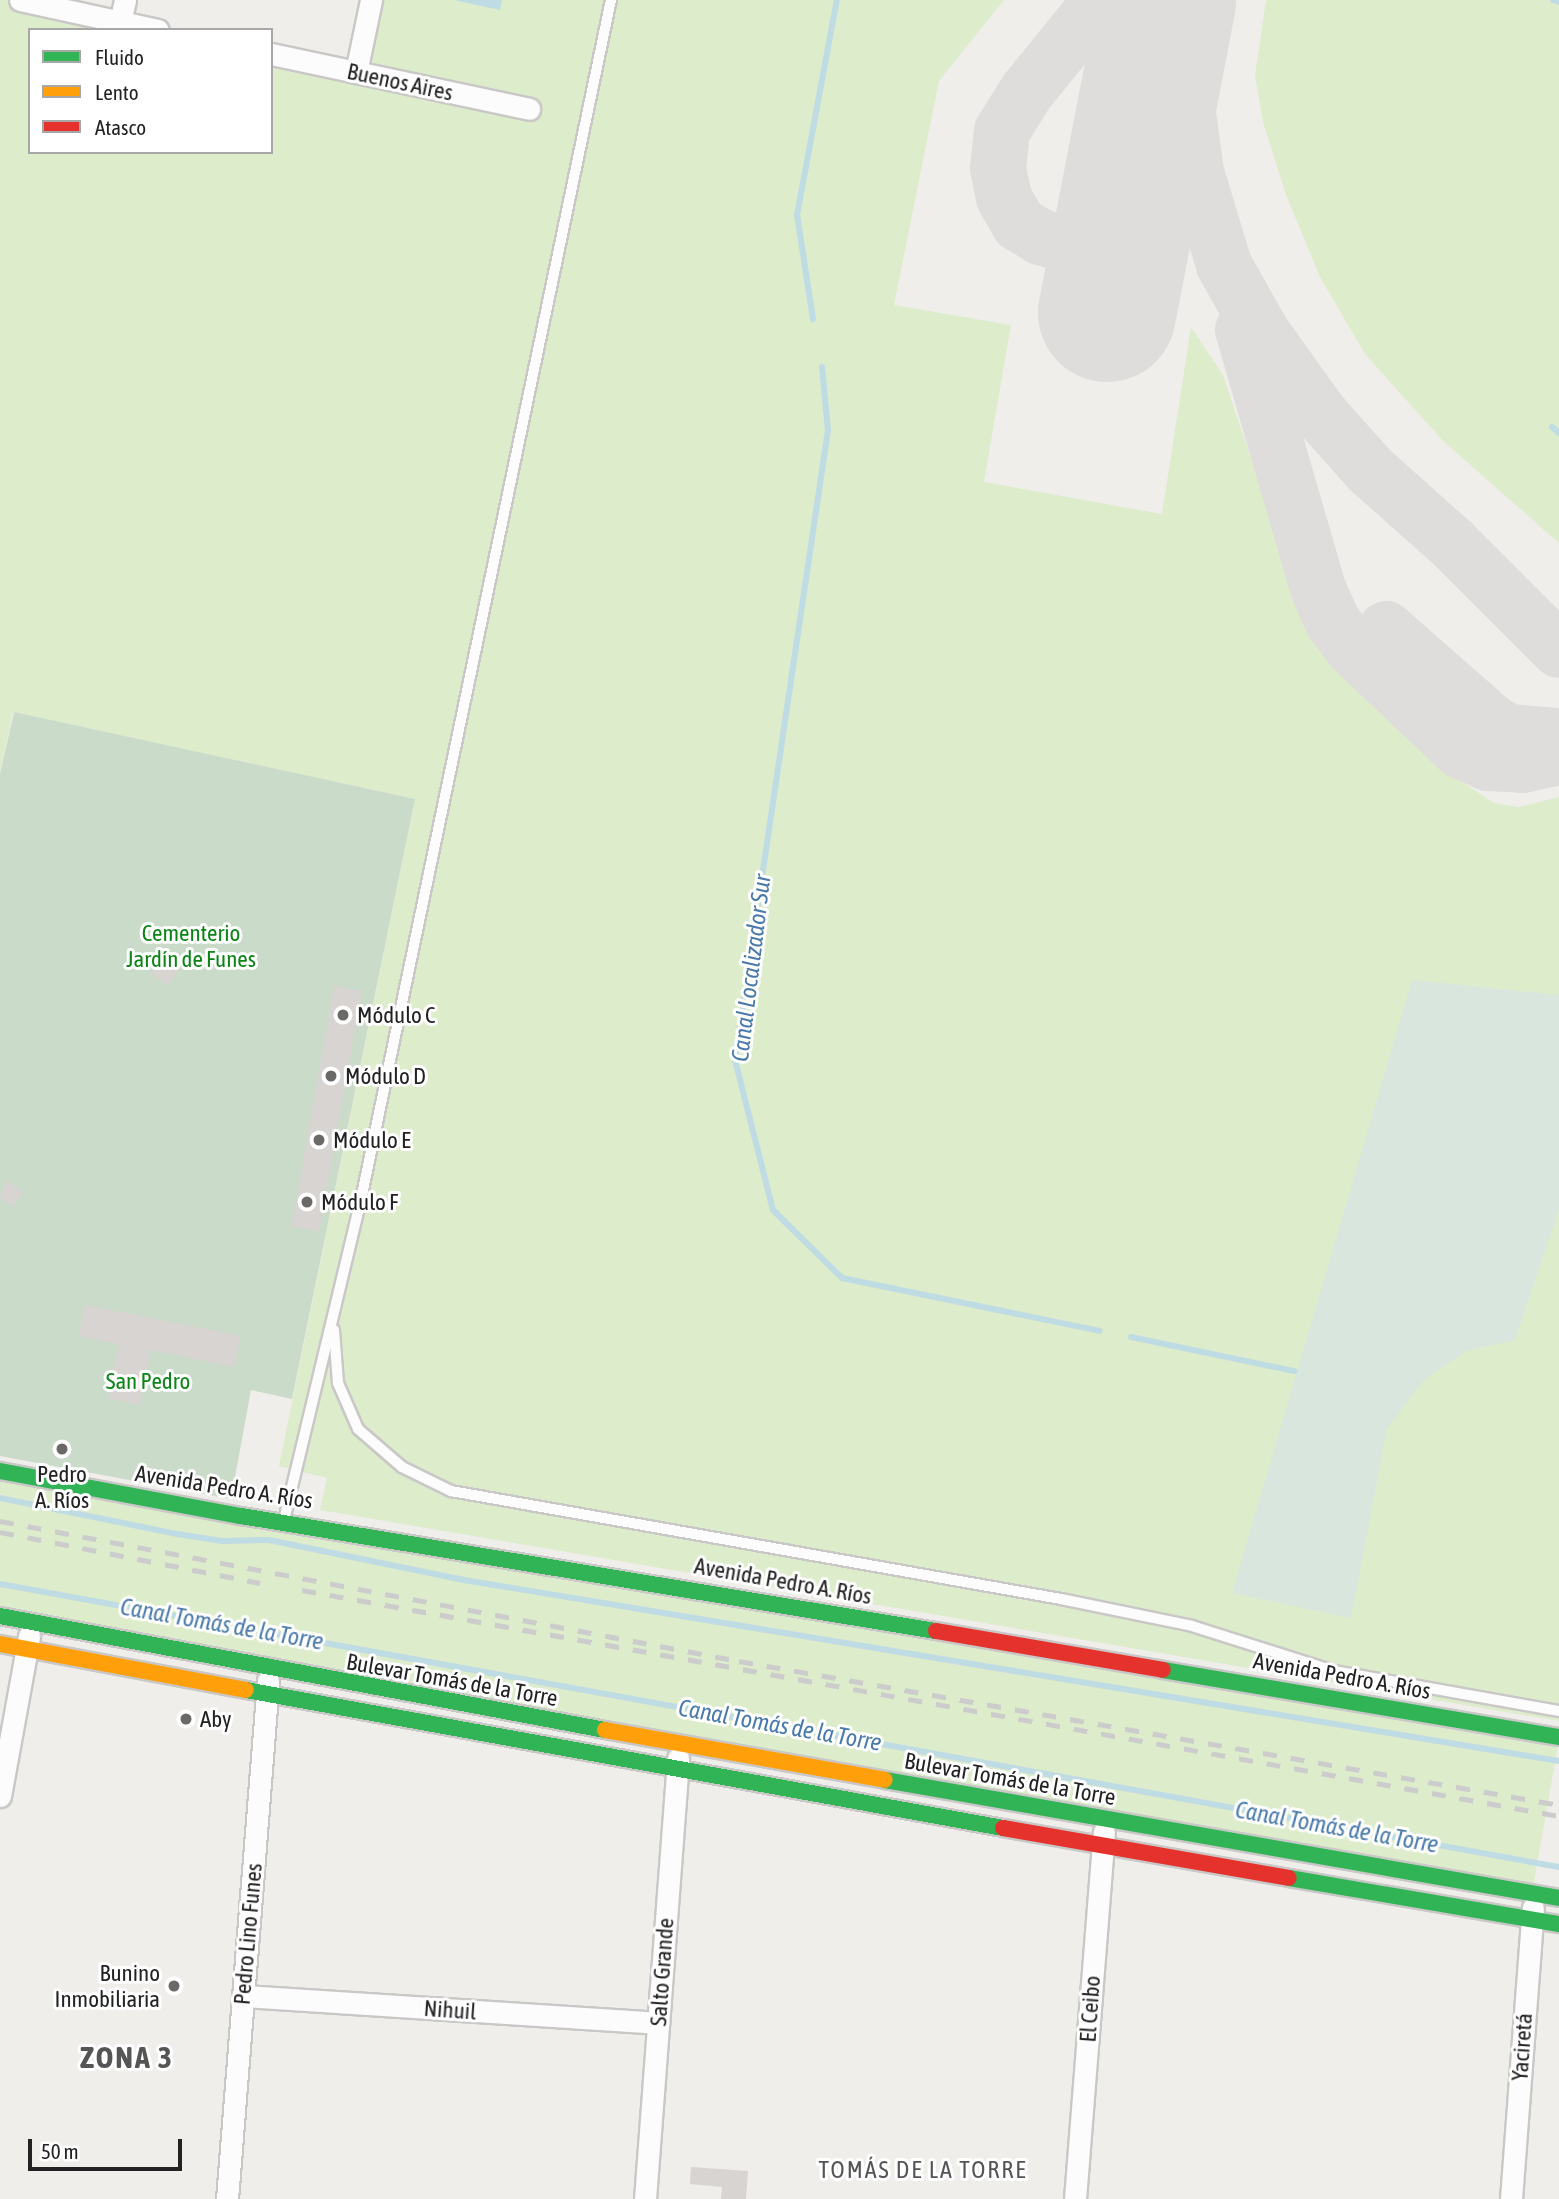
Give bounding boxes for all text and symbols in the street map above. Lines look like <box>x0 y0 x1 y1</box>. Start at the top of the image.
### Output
legend <box>28 28 273 154</box>
text: Fluido <box>95 45 144 69</box>
street label: Buenos Aires <box>345 57 455 107</box>
text: Lento <box>95 80 139 104</box>
text: Atasco <box>95 115 146 139</box>
water label: Canal Localizador Sur <box>725 873 777 1063</box>
park label: Cementerio Jardín de Funes <box>126 919 256 973</box>
place label: Módulo C <box>357 1001 435 1029</box>
marker: Módulo C <box>335 1007 351 1023</box>
place label: Módulo D <box>345 1062 426 1090</box>
marker: Módulo D <box>323 1068 339 1084</box>
place label: Módulo E <box>333 1126 411 1154</box>
marker: Módulo E <box>311 1132 327 1148</box>
place label: Módulo F <box>321 1188 398 1216</box>
marker: Módulo F <box>299 1194 315 1210</box>
park label: San Pedro <box>106 1367 190 1395</box>
marker: Pedro A. Ríos <box>54 1441 70 1457</box>
street label: Avenida Pedro A. Ríos <box>133 1459 315 1515</box>
place label: Pedro A. Ríos <box>35 1460 89 1514</box>
street label: Avenida Pedro A. Ríos <box>692 1552 874 1610</box>
water label: Canal Tomás de la Torre <box>118 1592 326 1656</box>
street label: Avenida Pedro A. Ríos <box>1251 1647 1433 1705</box>
street label: Bulevar Tomás de la Torre <box>344 1648 560 1712</box>
water label: Canal Tomás de la Torre <box>676 1693 884 1757</box>
place label: Aby <box>200 1705 231 1733</box>
marker: Aby <box>178 1711 194 1727</box>
street label: Bulevar Tomás de la Torre <box>902 1747 1118 1811</box>
water label: Canal Tomás de la Torre <box>1233 1795 1441 1859</box>
street label: Pedro Lino Funes <box>228 1862 268 2006</box>
street label: Salto Grande <box>644 1917 680 2027</box>
place label: Bunino Inmobiliaria <box>55 1959 160 2013</box>
street label: El Ceibo <box>1074 1975 1106 2043</box>
marker: Bunino Inmobiliaria <box>166 1978 182 1994</box>
street label: Nihuil <box>423 1994 477 2026</box>
street label: Yaciretá <box>1506 2012 1538 2082</box>
district label: ZONA 3 <box>81 2039 173 2075</box>
scale bar <box>32 2126 186 2170</box>
text: 50 m <box>41 2139 79 2163</box>
district label: TOMÁS DE LA TORRE <box>821 2156 1025 2184</box>

